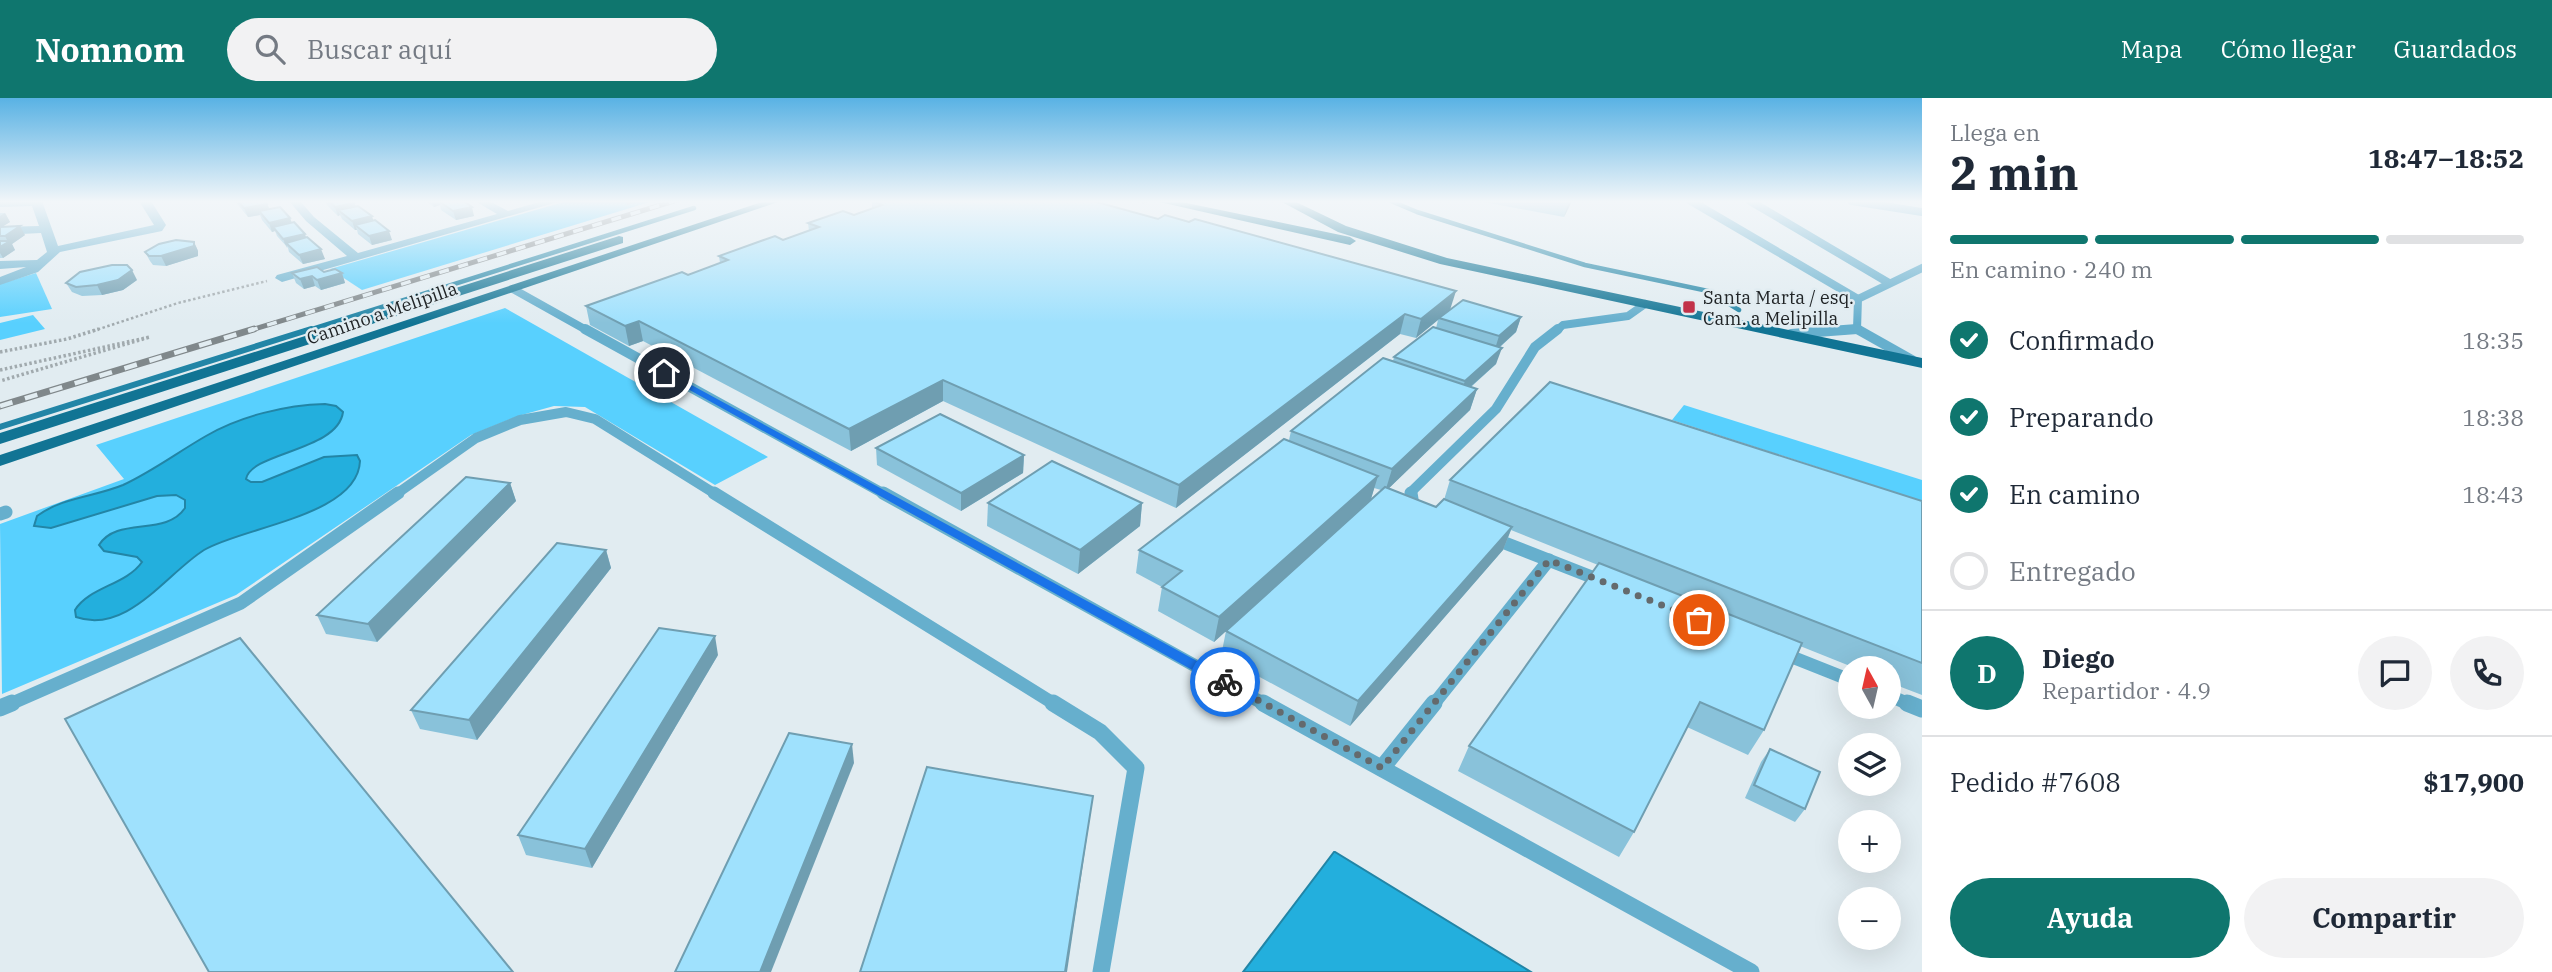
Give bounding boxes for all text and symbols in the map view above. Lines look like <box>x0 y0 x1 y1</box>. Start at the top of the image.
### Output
search box <box>227 18 717 81</box>
text: Nomnom <box>35 28 185 71</box>
icon: search <box>251 30 289 68</box>
text: Buscar aquí <box>307 32 452 66</box>
text: Mapa <box>2121 33 2183 65</box>
text: Cómo llegar <box>2221 33 2356 65</box>
text: Guardados <box>2394 33 2517 65</box>
text: Llega en <box>1950 117 2040 147</box>
text: 18:47–18:52 <box>2368 141 2524 175</box>
text: 2 min <box>1950 143 2079 203</box>
text: En camino · 240 m <box>1950 254 2153 284</box>
street label: Camino a Melipilla <box>304 276 460 350</box>
place label: Santa Marta / esq. Cam. a Melipilla <box>1703 286 1854 330</box>
marker: Santa Marta / esq. Cam. a Melipilla <box>1681 299 1697 315</box>
icon: check <box>1950 321 1988 359</box>
text: Confirmado <box>2009 323 2154 357</box>
text: 18:35 <box>2462 325 2524 355</box>
pin <box>634 343 694 403</box>
icon: home <box>645 354 683 392</box>
icon: check <box>1950 398 1988 436</box>
text: Preparando <box>2009 400 2154 434</box>
text: 18:38 <box>2462 402 2524 432</box>
icon: check <box>1950 475 1988 513</box>
text: En camino <box>2009 477 2140 511</box>
text: 18:43 <box>2462 479 2524 509</box>
text: Entregado <box>2009 554 2136 588</box>
pin <box>1669 590 1729 650</box>
icon: bag <box>1680 601 1718 639</box>
button: chat <box>2358 636 2432 710</box>
button: phone <box>2450 636 2524 710</box>
text: Diego <box>2042 641 2115 675</box>
courier <box>1190 647 1260 717</box>
north arrow <box>1838 656 1900 719</box>
map controls <box>1838 656 1901 950</box>
text: D <box>1977 656 1997 690</box>
icon: bike <box>1206 663 1244 701</box>
text: Repartidor · 4.9 <box>2042 675 2211 705</box>
button: layers <box>1838 733 1901 796</box>
text: Pedido #7608 <box>1950 765 2121 799</box>
text: $17,900 <box>2423 765 2524 799</box>
button: + <box>1838 810 1901 873</box>
button: Ayuda <box>1950 878 2230 958</box>
button: Compartir <box>2244 878 2524 958</box>
button: − <box>1838 887 1901 950</box>

